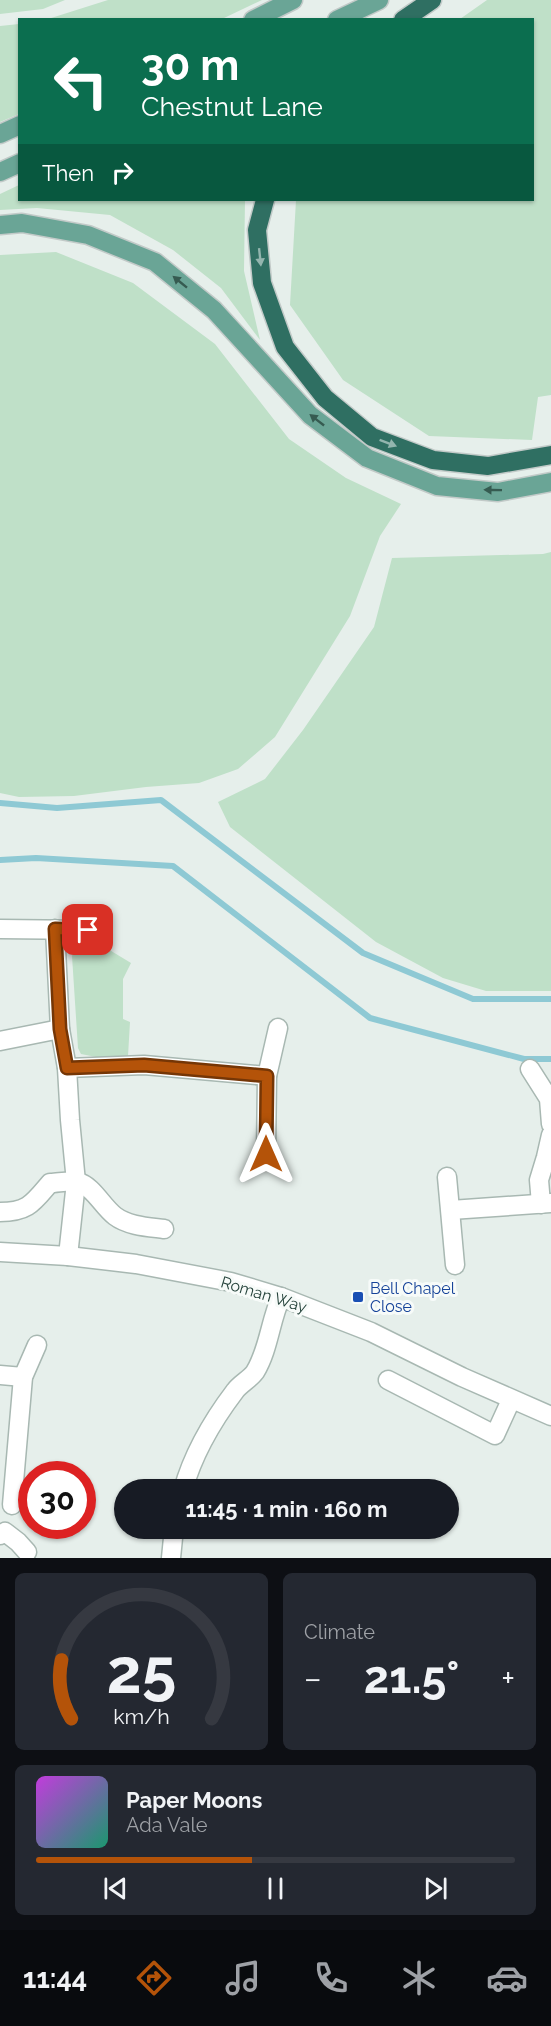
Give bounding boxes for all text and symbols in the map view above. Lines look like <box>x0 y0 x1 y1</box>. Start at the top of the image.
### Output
text: 30 m <box>141 41 239 90</box>
icon: left <box>42 42 120 120</box>
text: Chestnut Lane <box>141 91 323 122</box>
icon: right <box>106 156 139 189</box>
text: Then <box>42 160 94 186</box>
one-way arrow <box>255 247 265 266</box>
one-way arrow <box>172 276 187 289</box>
one-way arrow <box>309 415 324 427</box>
one-way arrow <box>379 438 397 448</box>
one-way arrow <box>484 485 503 495</box>
pin <box>62 904 113 955</box>
icon: arrive <box>71 913 104 946</box>
position arrow <box>234 1122 298 1186</box>
street label: Roman Way <box>219 1272 310 1317</box>
place label: Bell Chapel Close <box>370 1279 456 1316</box>
marker: Bell Chapel Close <box>351 1290 365 1304</box>
speed limit sign: 30 <box>18 1461 96 1539</box>
text: 11:45 · 1 min · 160 m <box>186 1496 387 1522</box>
text: Climate <box>304 1620 375 1644</box>
text: 25 <box>107 1634 176 1708</box>
text: 21.5° <box>364 1651 459 1704</box>
text: − <box>304 1659 322 1698</box>
text: + <box>501 1659 515 1698</box>
text: km/h <box>113 1704 170 1729</box>
text: Paper Moons <box>126 1787 262 1813</box>
text: Ada Vale <box>126 1813 208 1837</box>
icon: previous <box>99 1872 132 1905</box>
icon: pause <box>259 1872 292 1905</box>
icon: next <box>419 1872 452 1905</box>
icon: directions <box>133 1957 175 1999</box>
icon: music <box>222 1957 264 1999</box>
icon: phone <box>310 1957 352 1999</box>
icon: climate <box>398 1957 440 1999</box>
icon: car <box>486 1957 528 1999</box>
text: 11:44 <box>23 1963 87 1994</box>

